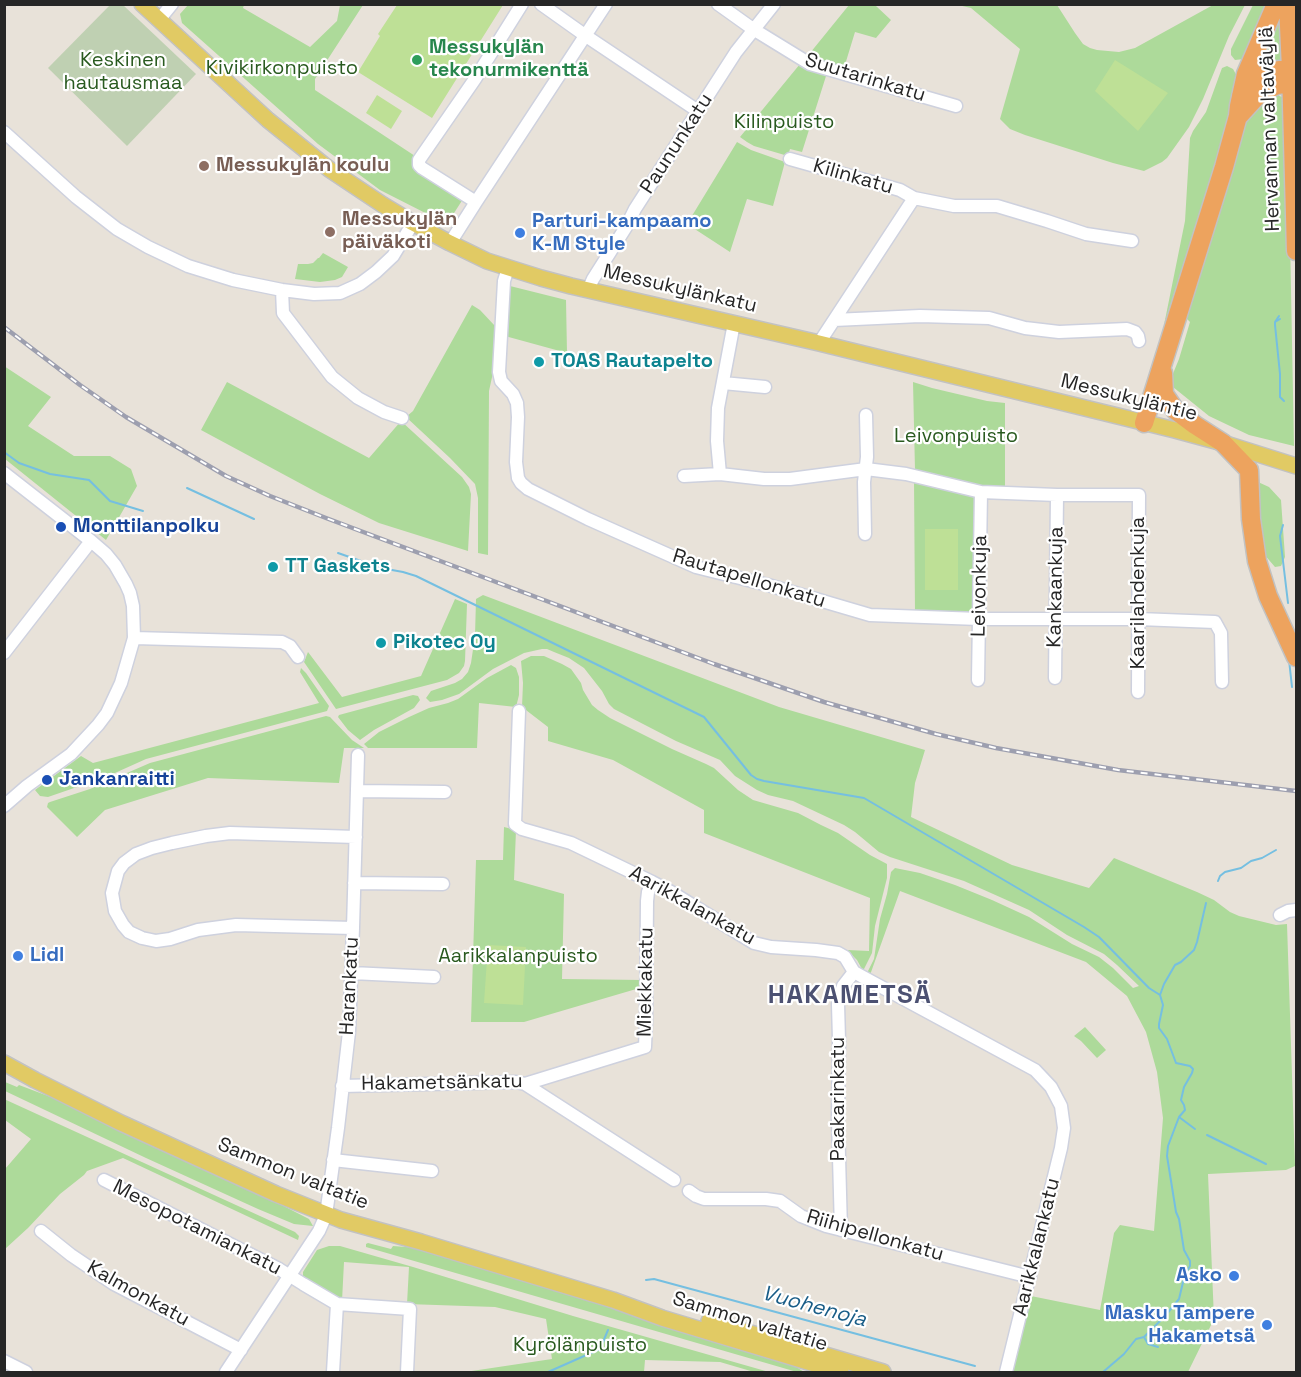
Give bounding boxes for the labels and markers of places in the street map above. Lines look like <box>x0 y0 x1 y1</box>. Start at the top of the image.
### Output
place label: Messukylän tekonurmikenttä <box>429 36 589 83</box>
marker: Messukylän tekonurmikenttä <box>410 53 424 67</box>
place label: Messukylän koulu <box>216 154 389 178</box>
marker: Messukylän koulu <box>197 159 211 173</box>
place label: Messukylän päiväkoti <box>342 208 457 255</box>
place label: Parturi-kampaamo K-M Style <box>532 210 712 257</box>
marker: Messukylän päiväkoti <box>323 225 337 239</box>
marker: Parturi-kampaamo K-M Style <box>513 226 527 240</box>
place label: TOAS Rautapelto <box>551 350 713 374</box>
marker: TOAS Rautapelto <box>532 355 546 369</box>
place label: Monttilanpolku <box>73 515 219 539</box>
marker: Monttilanpolku <box>54 520 68 534</box>
place label: TT Gaskets <box>285 555 390 579</box>
marker: TT Gaskets <box>266 560 280 574</box>
place label: Pikotec Oy <box>393 631 496 655</box>
marker: Pikotec Oy <box>374 636 388 650</box>
place label: Jankanraitti <box>59 768 175 792</box>
marker: Jankanraitti <box>40 773 54 787</box>
place label: Lidl <box>30 944 64 968</box>
marker: Lidl <box>11 949 25 963</box>
place label: Asko <box>1176 1264 1222 1288</box>
marker: Asko <box>1227 1269 1241 1283</box>
place label: Masku Tampere Hakametsä <box>1105 1302 1255 1349</box>
marker: Masku Tampere Hakametsä <box>1260 1318 1274 1332</box>

